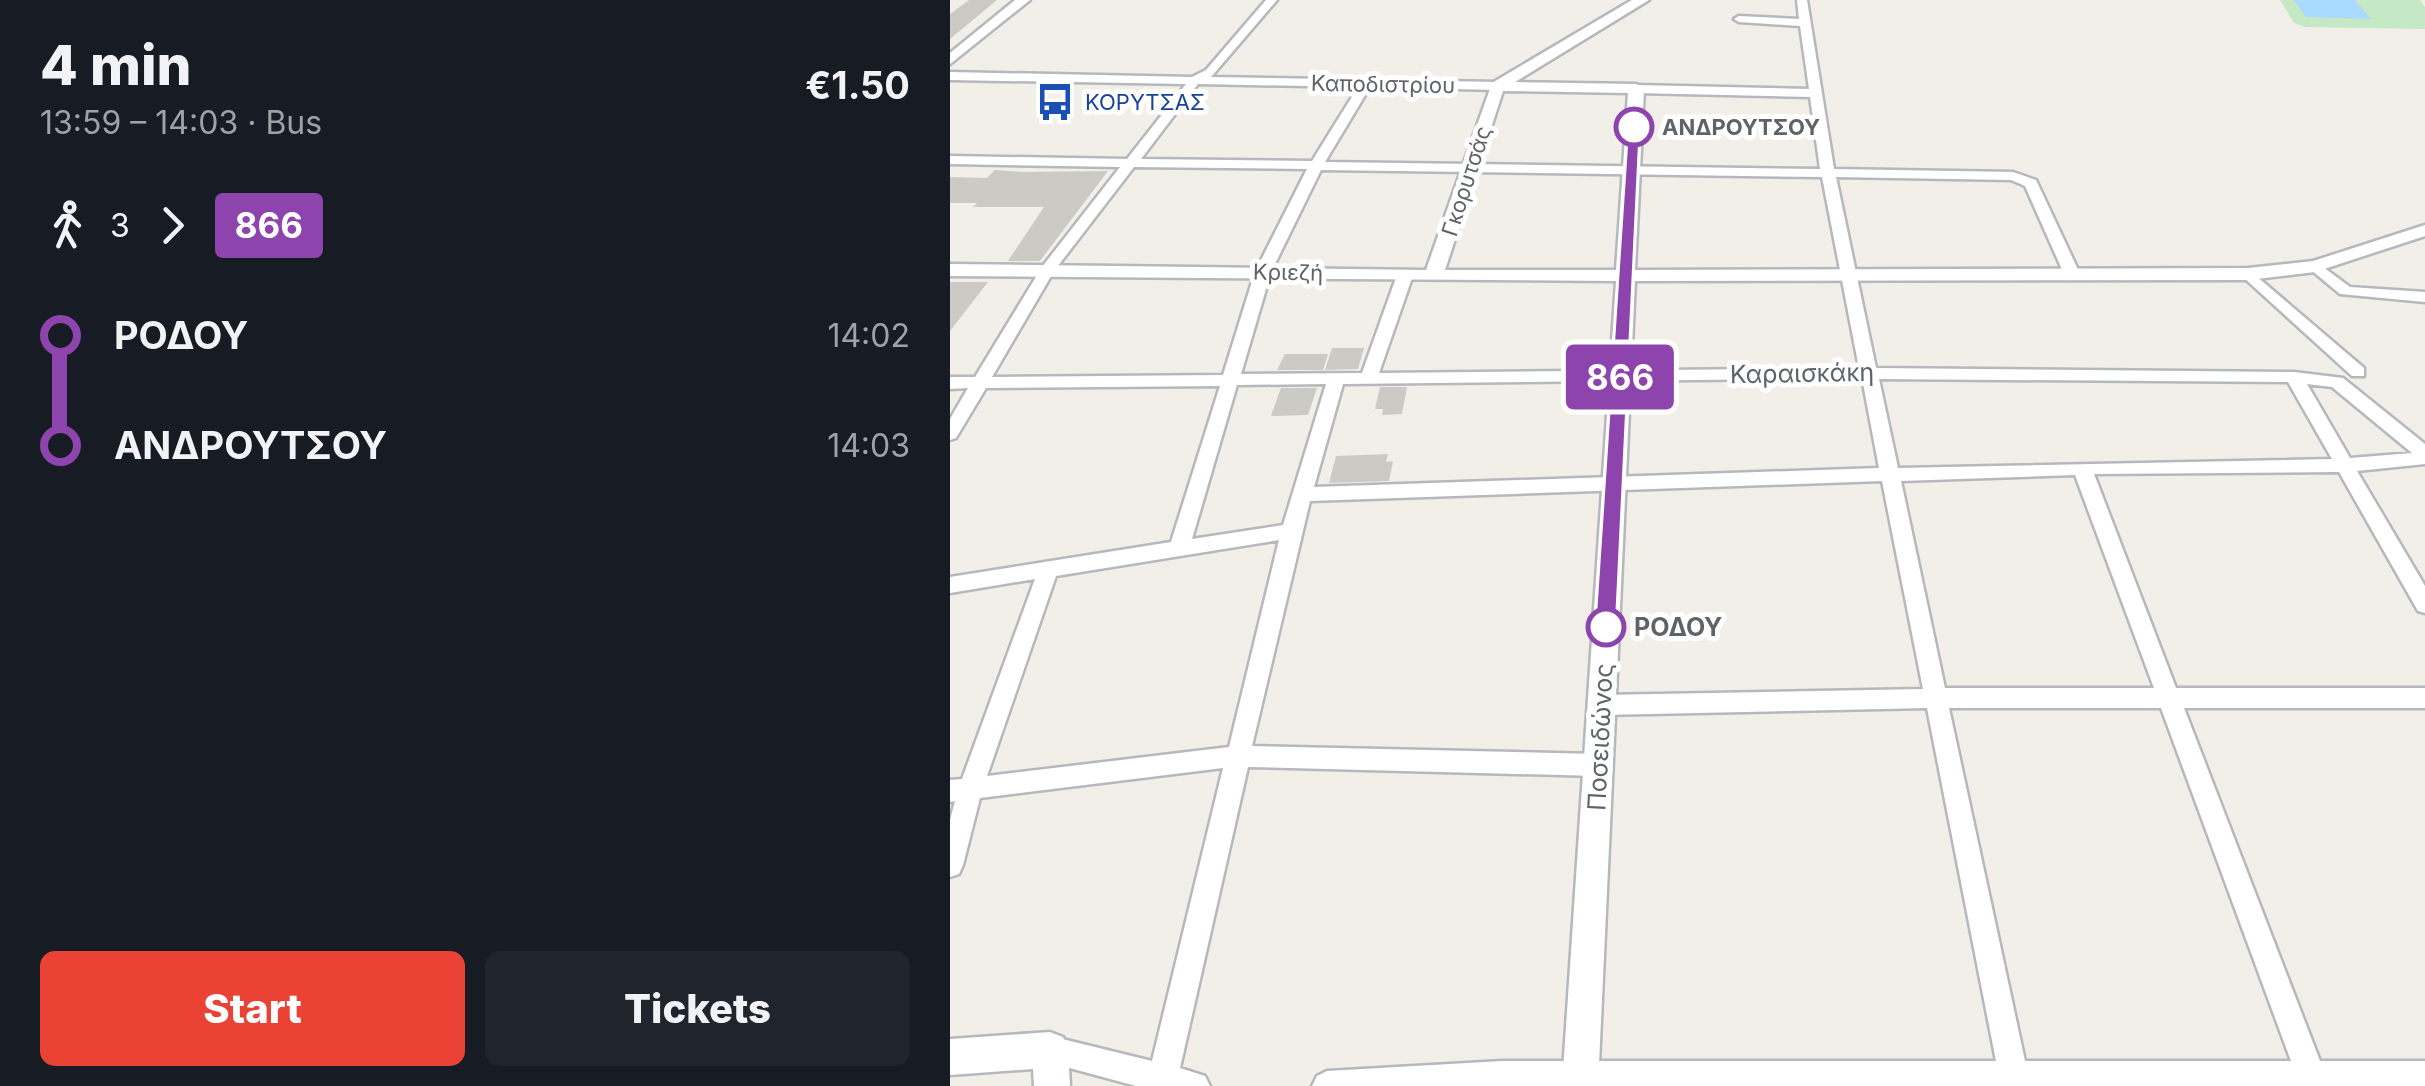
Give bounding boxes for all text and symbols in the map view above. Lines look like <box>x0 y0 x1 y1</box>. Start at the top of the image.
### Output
text: 4 min <box>40 32 191 98</box>
text: €1.50 <box>805 62 910 108</box>
street label: Καποδιστρίου <box>1311 70 1455 98</box>
bus stop icon: ΚΟΡΥΤΣΑΣ <box>1034 81 1076 123</box>
place label: ΚΟΡΥΤΣΑΣ <box>1085 89 1205 115</box>
text: 13:59 – 14:03 · Bus <box>40 103 322 142</box>
marker: ΑΝΔΡΟΥΤΣΟΥ <box>1615 108 1653 146</box>
place label: ΑΝΔΡΟΥΤΣΟΥ <box>1662 114 1820 140</box>
street label: Γκορυτσάς <box>1436 123 1496 239</box>
icon: walk <box>40 198 95 253</box>
icon: forward <box>145 198 200 253</box>
text: 866 <box>235 204 303 246</box>
text: 3 <box>110 206 130 245</box>
street label: Κριεζή <box>1253 258 1323 286</box>
text: ΡΟΔΟΥ <box>114 312 248 358</box>
text: 14:02 <box>827 316 910 355</box>
line badge: 866 <box>1562 344 1678 410</box>
text: 866 <box>1586 356 1654 398</box>
street label: Καραισκάκη <box>1730 357 1874 389</box>
text: ΑΝΔΡΟΥΤΣΟΥ <box>114 422 387 468</box>
text: 14:03 <box>827 426 910 465</box>
marker: ΡΟΔΟΥ <box>1587 608 1625 646</box>
place label: ΡΟΔΟΥ <box>1634 612 1722 642</box>
street label: Ποσειδώνος <box>1581 663 1619 811</box>
button: Start <box>40 951 465 1066</box>
button: Tickets <box>485 951 910 1066</box>

